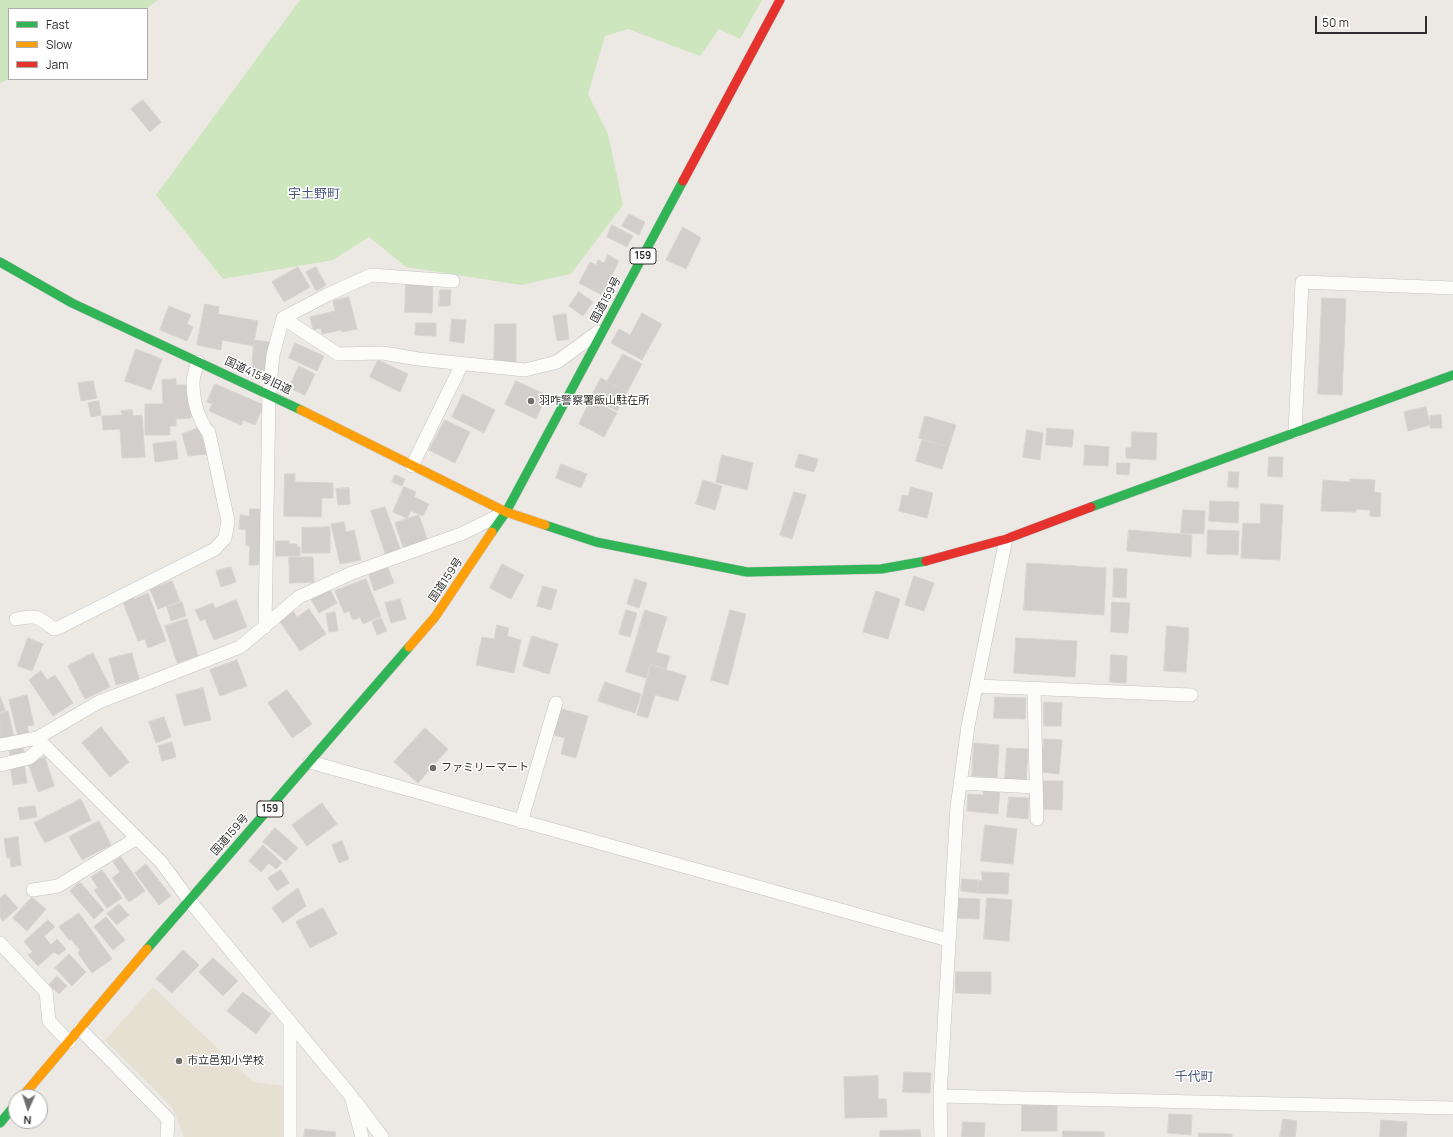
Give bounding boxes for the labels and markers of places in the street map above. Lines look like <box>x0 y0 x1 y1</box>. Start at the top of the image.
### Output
place label: 羽咋警察署飯山駐在所 <box>539 394 649 408</box>
marker: 羽咋警察署飯山駐在所 <box>526 396 536 406</box>
place label: ファミリーマート <box>441 761 529 775</box>
marker: ファミリーマート <box>428 763 438 773</box>
place label: 市立邑知小学校 <box>187 1054 264 1068</box>
marker: 市立邑知小学校 <box>174 1056 184 1066</box>

